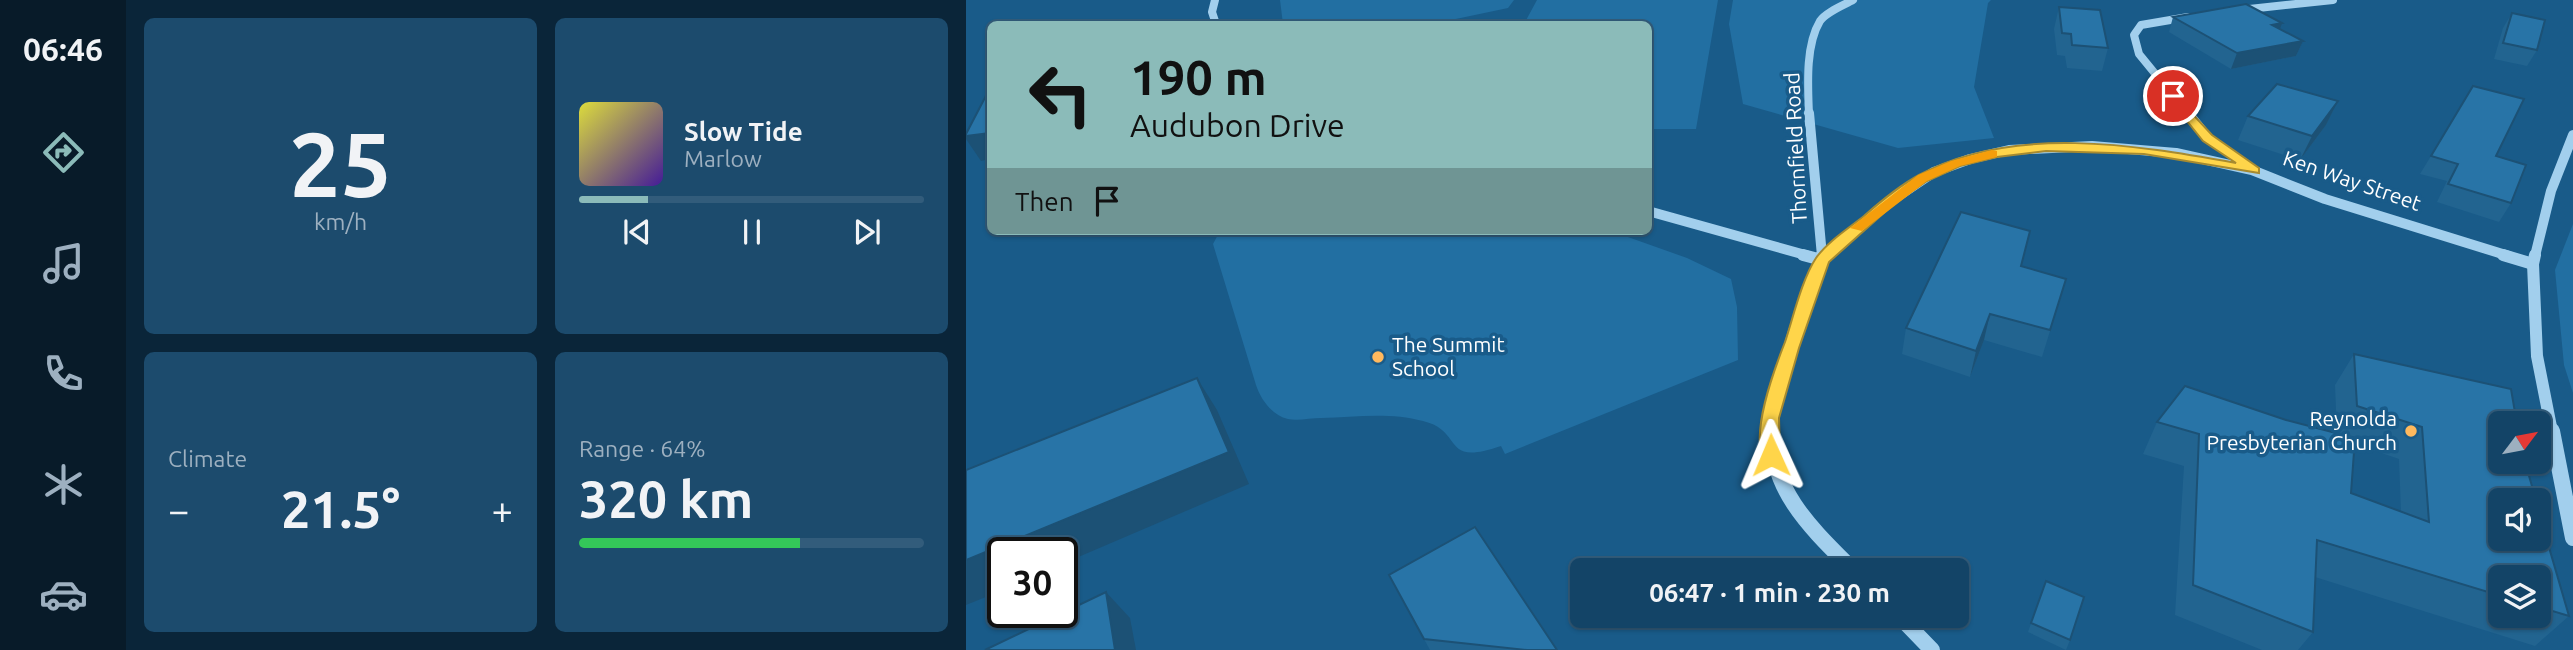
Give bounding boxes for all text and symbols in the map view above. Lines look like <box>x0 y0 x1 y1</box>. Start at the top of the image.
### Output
text: 06:46 <box>23 31 103 67</box>
icon: left <box>1015 49 1106 140</box>
text: 190 m <box>1130 49 1267 104</box>
pin <box>2143 66 2203 126</box>
street label: Thornfield Road <box>1779 72 1811 224</box>
icon: arrive <box>2154 77 2192 115</box>
text: Audubon Drive <box>1130 107 1345 143</box>
text: 25 <box>289 112 392 214</box>
text: Slow Tide <box>684 117 803 146</box>
icon: directions <box>39 128 88 177</box>
street label: Ken Way Street <box>2280 145 2424 215</box>
text: Marlow <box>684 146 762 171</box>
icon: arrive <box>1088 182 1126 220</box>
text: Then <box>1015 187 1074 216</box>
text: km/h <box>314 209 367 234</box>
icon: previous <box>618 213 656 251</box>
icon: pause <box>733 213 771 251</box>
icon: next <box>848 213 886 251</box>
icon: music <box>39 239 88 288</box>
place label: The Summit School <box>1392 332 1505 380</box>
icon: phone <box>39 349 88 398</box>
marker: The Summit School <box>1370 349 1386 365</box>
place label: Reynolda Presbyterian Church <box>2206 406 2397 454</box>
north arrow <box>2488 411 2552 474</box>
map controls <box>2488 411 2551 628</box>
position arrow <box>1734 418 1808 492</box>
marker: Reynolda Presbyterian Church <box>2403 423 2419 439</box>
text: Range · 64% <box>579 436 706 461</box>
text: Climate <box>168 446 247 471</box>
icon: climate <box>39 460 88 509</box>
text: 320 km <box>579 470 753 528</box>
text: 21.5° <box>281 480 400 538</box>
button: sound <box>2488 488 2551 551</box>
text: − <box>168 489 189 531</box>
text: + <box>492 489 513 531</box>
speed limit sign: 30 <box>987 537 1078 628</box>
button: layers <box>2488 565 2551 628</box>
icon: car <box>39 570 88 619</box>
text: 06:47 · 1 min · 230 m <box>1649 578 1890 607</box>

